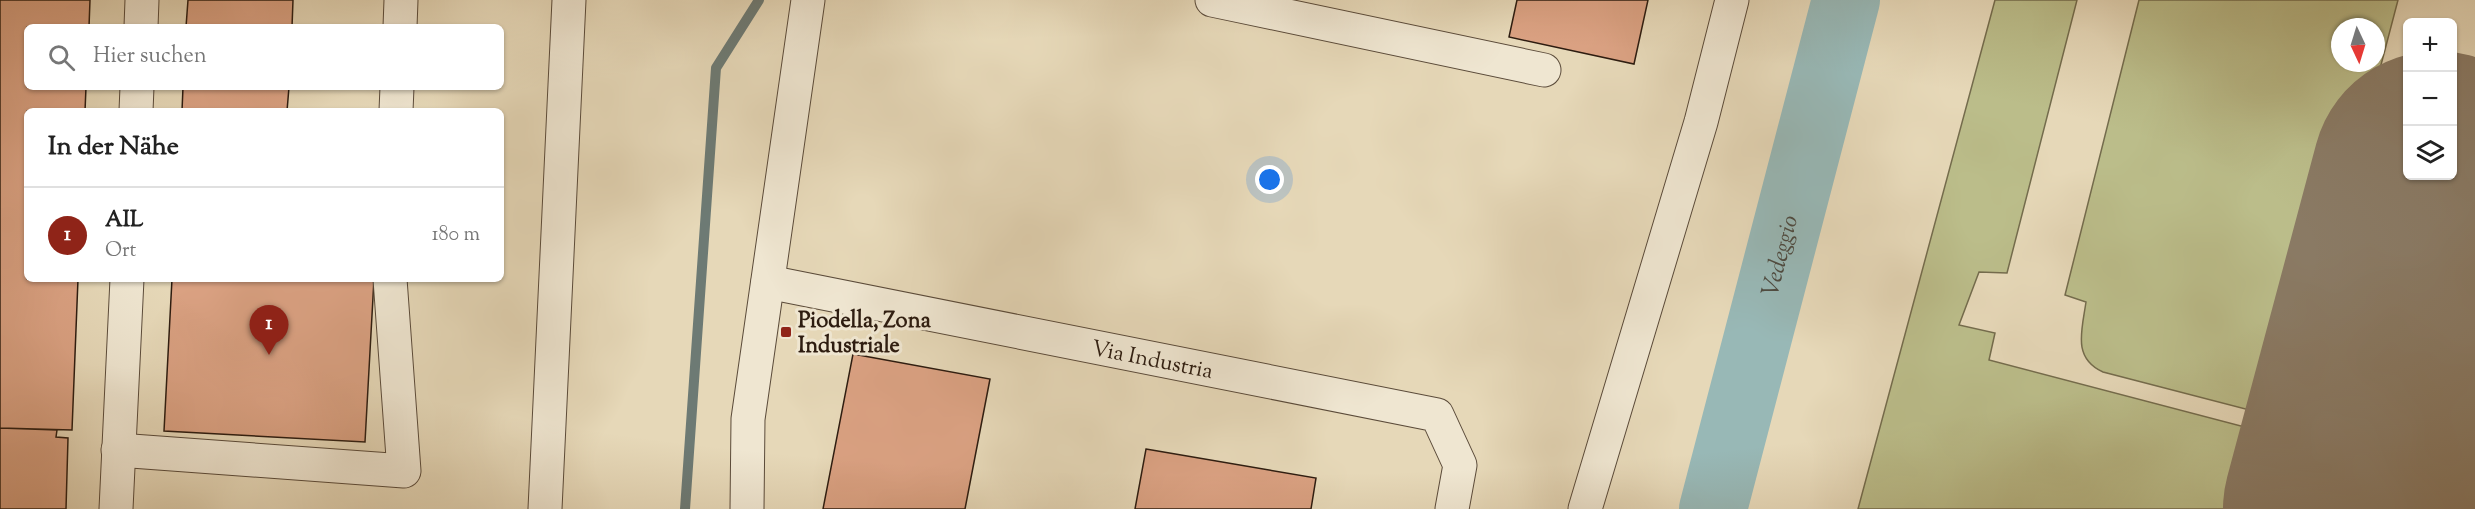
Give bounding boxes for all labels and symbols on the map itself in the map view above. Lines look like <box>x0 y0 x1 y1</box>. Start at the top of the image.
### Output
north arrow <box>2331 18 2385 72</box>
your location <box>1255 165 1284 194</box>
water label: Vedeggio <box>1754 212 1808 300</box>
pin: 1 <box>250 306 288 355</box>
place label: Piodella, Zona Industriale <box>798 306 932 363</box>
marker: Piodella, Zona Industriale <box>779 325 793 339</box>
street label: Via Industria <box>1088 334 1215 389</box>

